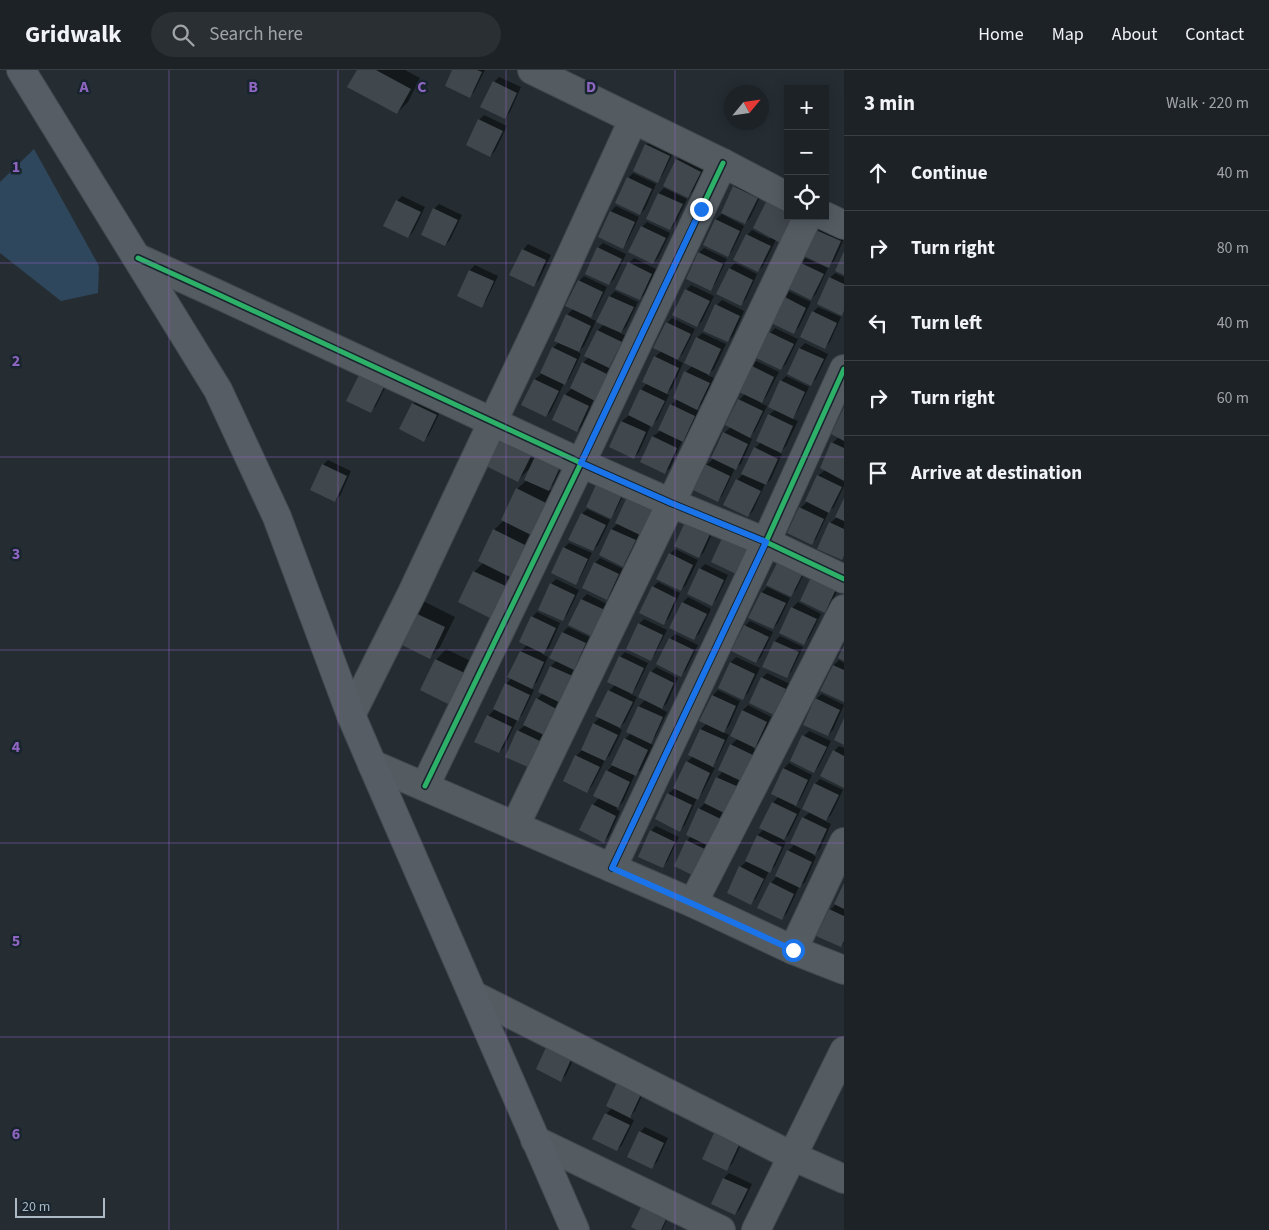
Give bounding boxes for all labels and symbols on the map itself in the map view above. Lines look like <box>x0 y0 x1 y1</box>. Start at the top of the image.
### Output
text: A <box>78 76 89 98</box>
text: B <box>248 76 258 98</box>
text: C <box>417 76 427 98</box>
text: D <box>586 76 596 98</box>
north arrow <box>724 85 769 130</box>
text: 1 <box>12 156 20 178</box>
route end <box>690 198 713 221</box>
text: 2 <box>12 350 20 372</box>
text: 3 <box>12 543 20 565</box>
text: 4 <box>12 736 21 758</box>
text: 5 <box>12 930 20 952</box>
route start <box>782 939 805 962</box>
text: 6 <box>12 1123 20 1145</box>
scale bar <box>15 1195 105 1218</box>

